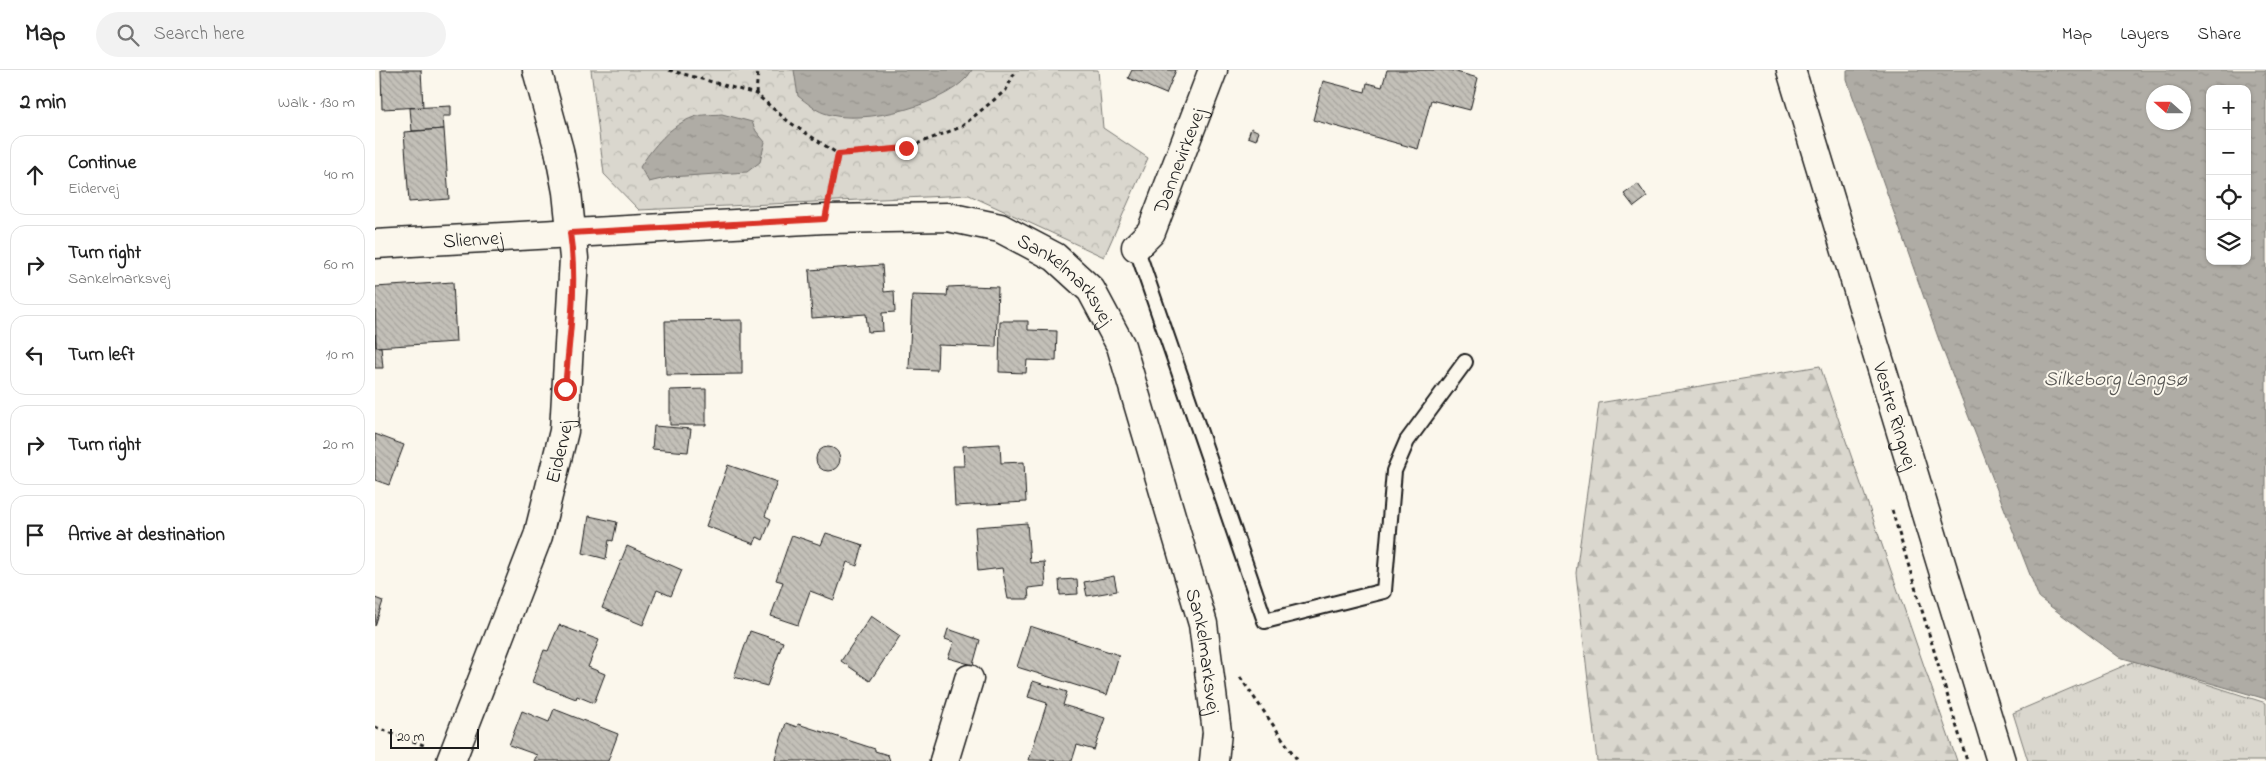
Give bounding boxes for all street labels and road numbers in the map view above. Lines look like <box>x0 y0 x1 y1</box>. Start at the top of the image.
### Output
street label: Dannevirkevej <box>1147 103 1214 219</box>
street label: Slienvej <box>442 225 505 257</box>
street label: Sankelmarksvej <box>1011 227 1120 332</box>
street label: Vestre Ringvej <box>1863 358 1924 474</box>
street label: Eidervej <box>540 419 582 487</box>
street label: Sankelmarksvej <box>1176 585 1227 717</box>

